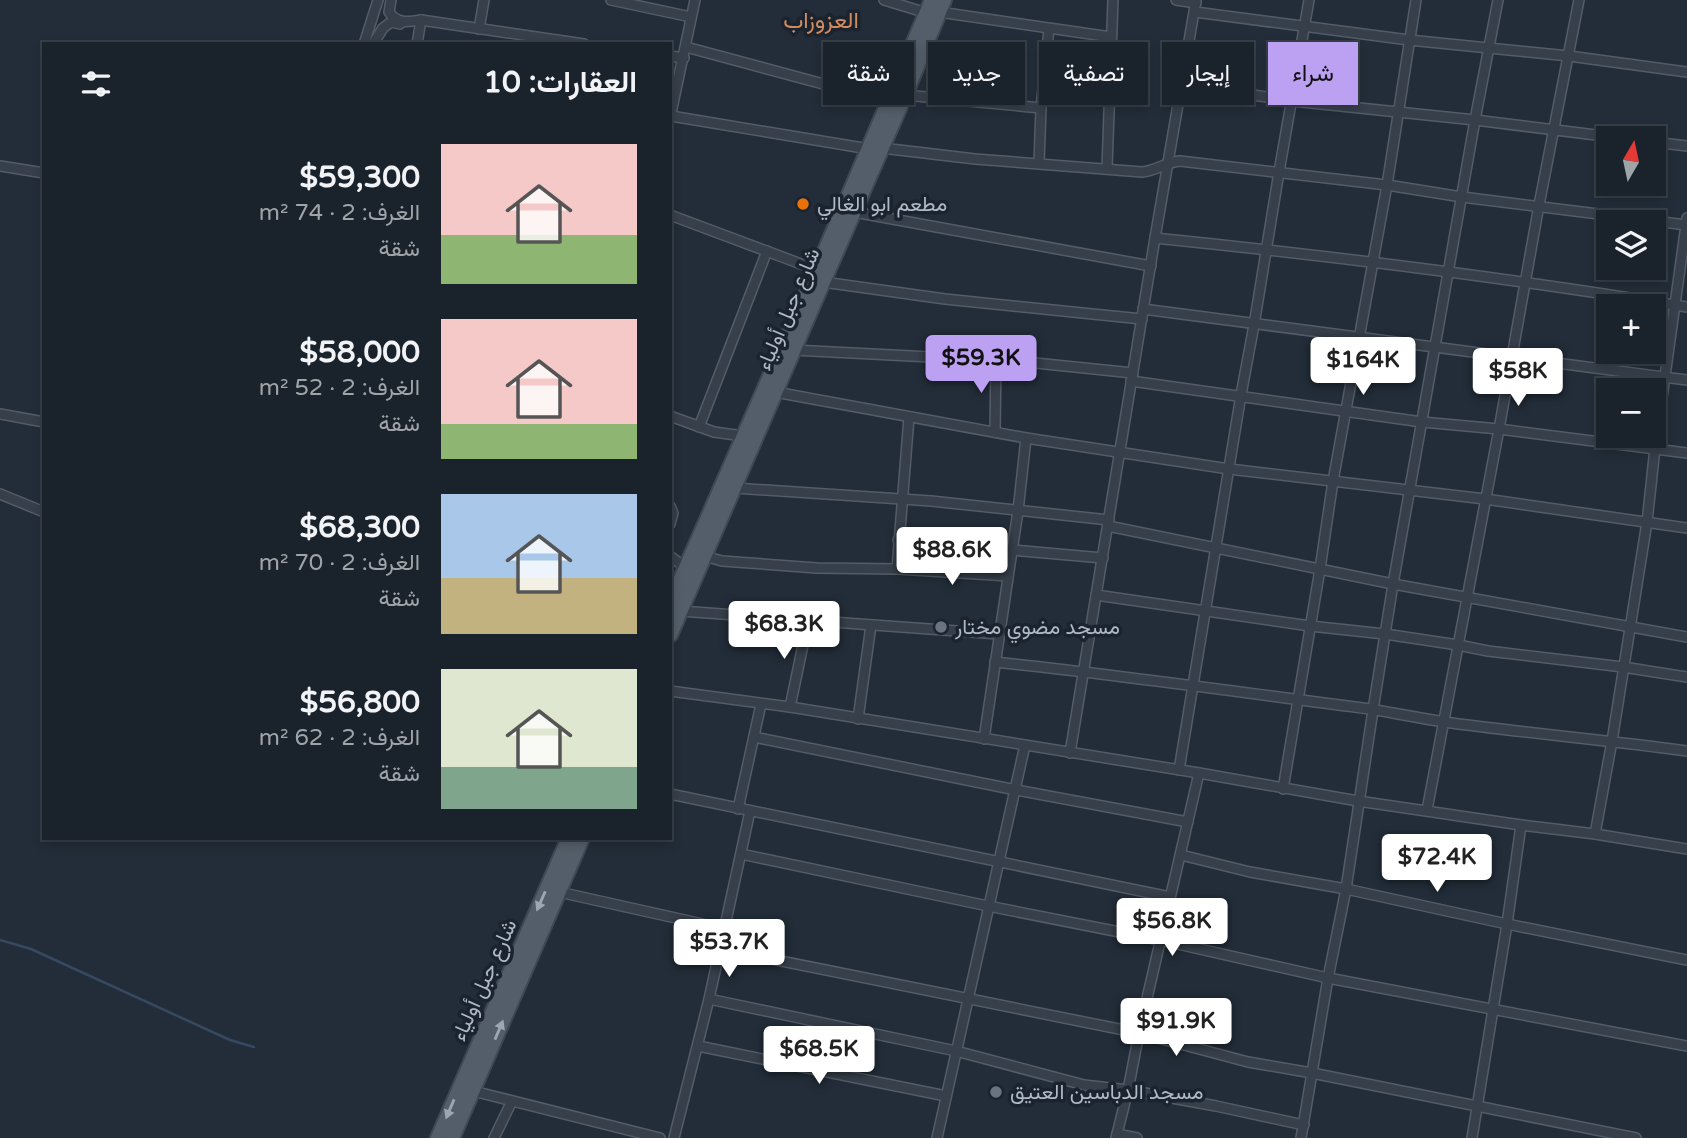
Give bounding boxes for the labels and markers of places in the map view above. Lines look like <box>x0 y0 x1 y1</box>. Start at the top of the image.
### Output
place label: مطعم ابو الغالي <box>817 192 947 221</box>
marker: مطعم ابو الغالي <box>795 196 811 212</box>
pin: $59.3K <box>924 336 1038 395</box>
pin: $164K <box>1314 338 1412 397</box>
pin: $58K <box>1477 348 1559 408</box>
pin: $88.6K <box>895 528 1009 587</box>
pin: $68.3K <box>727 602 841 661</box>
place label: مسجد مضوي مختار <box>954 615 1120 644</box>
marker: مسجد مضوي مختار <box>933 619 949 635</box>
pin: $72.4K <box>1380 834 1494 894</box>
pin: $56.8K <box>1115 898 1229 958</box>
pin: $53.7K <box>672 920 786 979</box>
pin: $91.9K <box>1119 998 1233 1058</box>
pin: $68.5K <box>762 1026 876 1086</box>
place label: مسجد الدباسين العتيق <box>1010 1080 1203 1105</box>
marker: مسجد الدباسين العتيق <box>988 1084 1004 1100</box>

